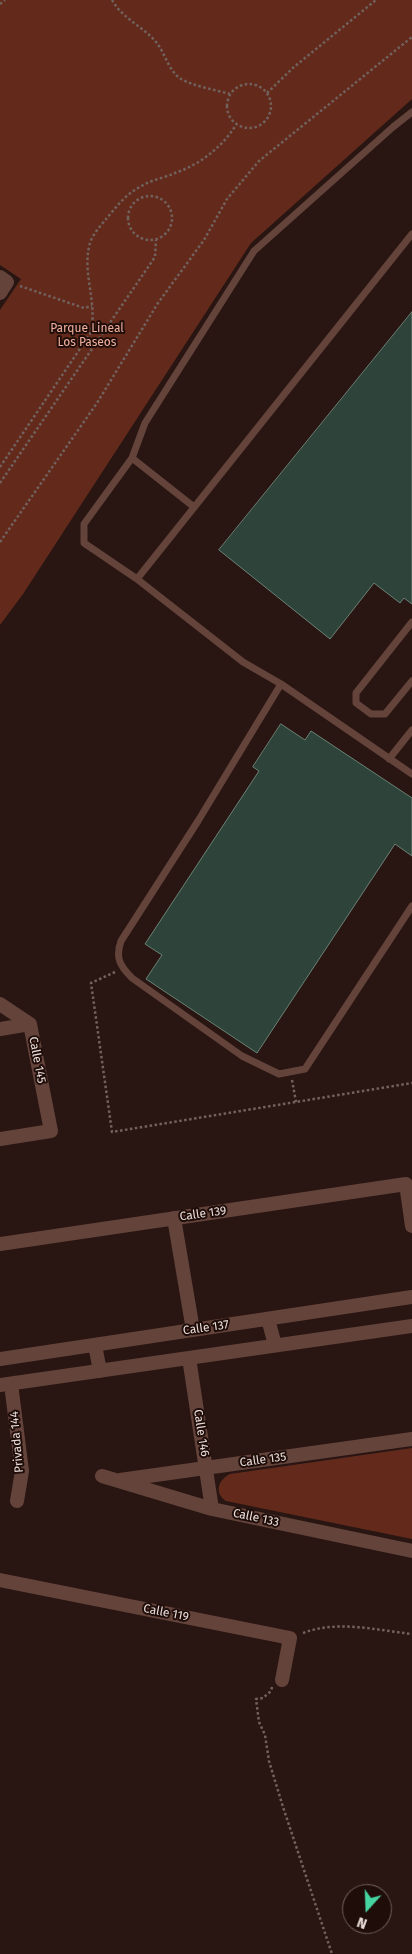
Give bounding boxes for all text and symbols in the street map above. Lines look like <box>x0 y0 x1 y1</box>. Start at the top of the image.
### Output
park label: Parque Lineal Los Paseos <box>50 322 124 350</box>
street label: Calle 145 <box>25 1035 49 1085</box>
street label: Calle 139 <box>179 1204 227 1224</box>
street label: Calle 137 <box>182 1318 230 1338</box>
street label: Calle 146 <box>190 1408 212 1458</box>
street label: Privada 144 <box>7 1411 27 1473</box>
street label: Calle 135 <box>239 1450 287 1470</box>
street label: Calle 133 <box>232 1506 280 1530</box>
street label: Calle 119 <box>142 1602 190 1624</box>
north arrow <box>342 1884 392 1934</box>
text: N <box>355 1913 369 1932</box>

